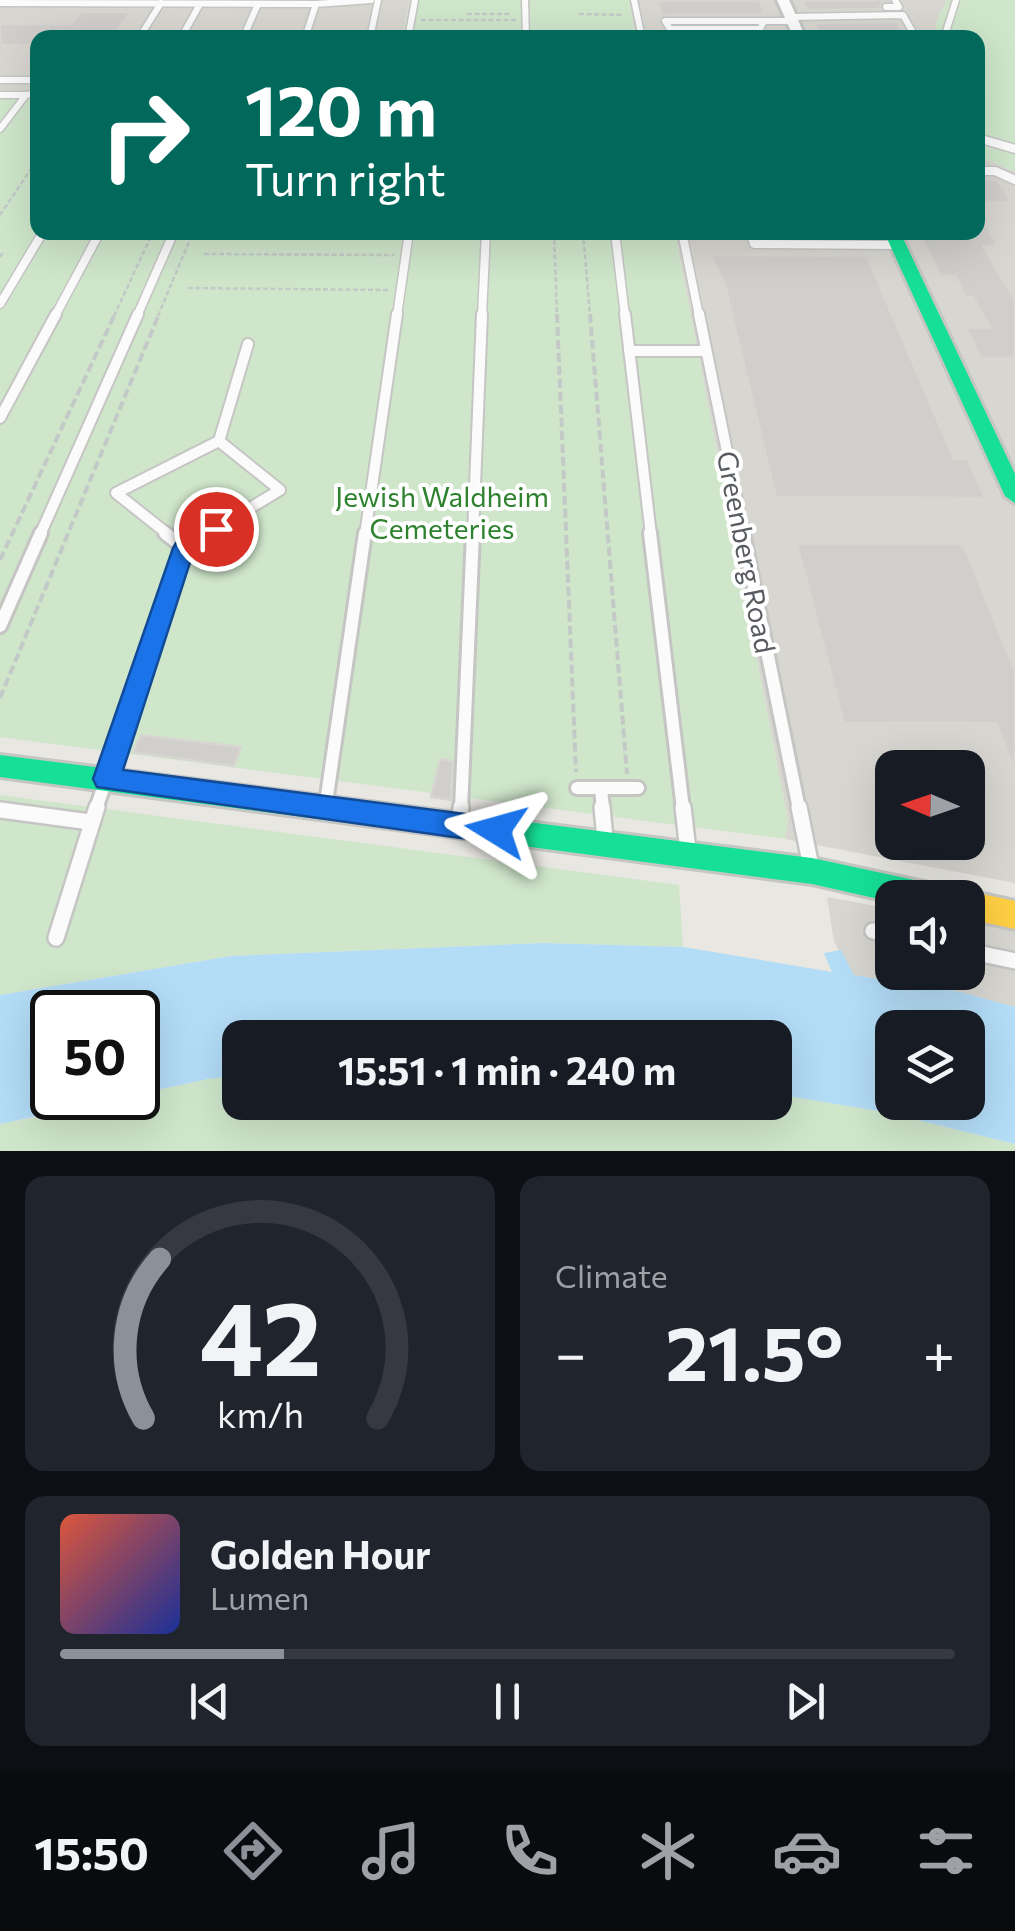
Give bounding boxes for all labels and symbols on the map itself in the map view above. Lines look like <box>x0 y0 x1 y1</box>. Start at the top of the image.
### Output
street label: Greenberg Road <box>711 448 783 656</box>
park label: Jewish Waldheim Cemeteries <box>335 479 549 545</box>
pin <box>174 487 259 572</box>
north arrow <box>875 750 985 860</box>
position arrow <box>444 778 548 882</box>
speed limit sign: 50 <box>30 990 160 1120</box>

